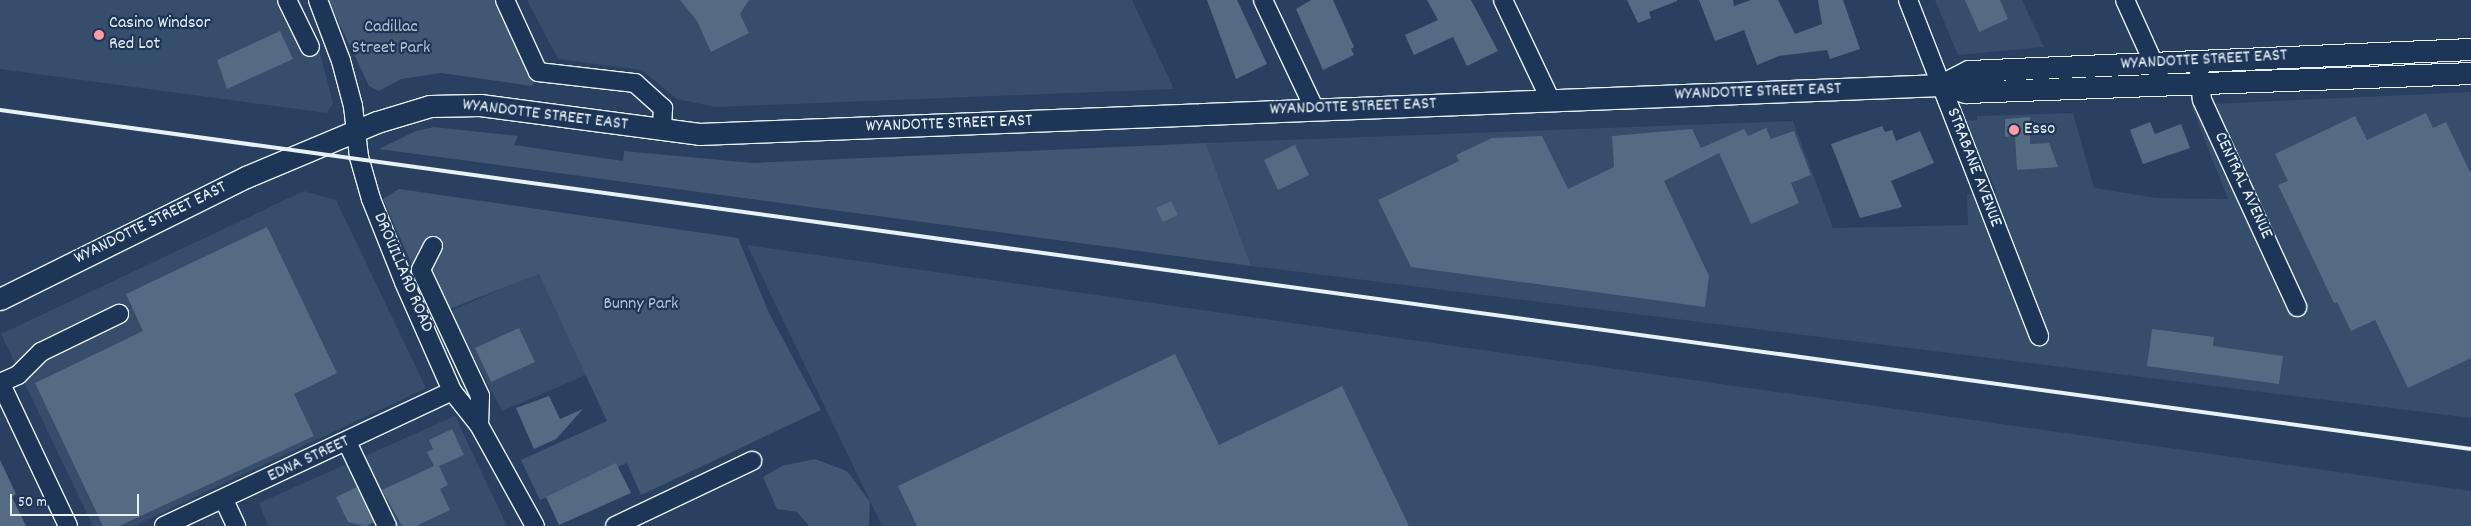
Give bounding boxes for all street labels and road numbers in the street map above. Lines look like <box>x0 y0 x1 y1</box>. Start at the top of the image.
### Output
street label: WYANDOTTE STREET EAST <box>2120 46 2288 76</box>
street label: WYANDOTTE STREET EAST <box>1674 79 1842 107</box>
street label: WYANDOTTE STREET EAST <box>1269 94 1437 122</box>
street label: WYANDOTTE STREET EAST <box>461 95 629 137</box>
street label: STRABANE AVENUE <box>1940 105 2006 231</box>
street label: WYANDOTTE STREET EAST <box>865 111 1033 139</box>
street label: CENTRAL AVENUE <box>2208 129 2276 243</box>
street label: WYANDOTTE STREET EAST <box>71 178 231 270</box>
street label: DROUILLARD ROAD <box>367 210 437 336</box>
street label: EDNA STREET <box>265 432 353 488</box>

